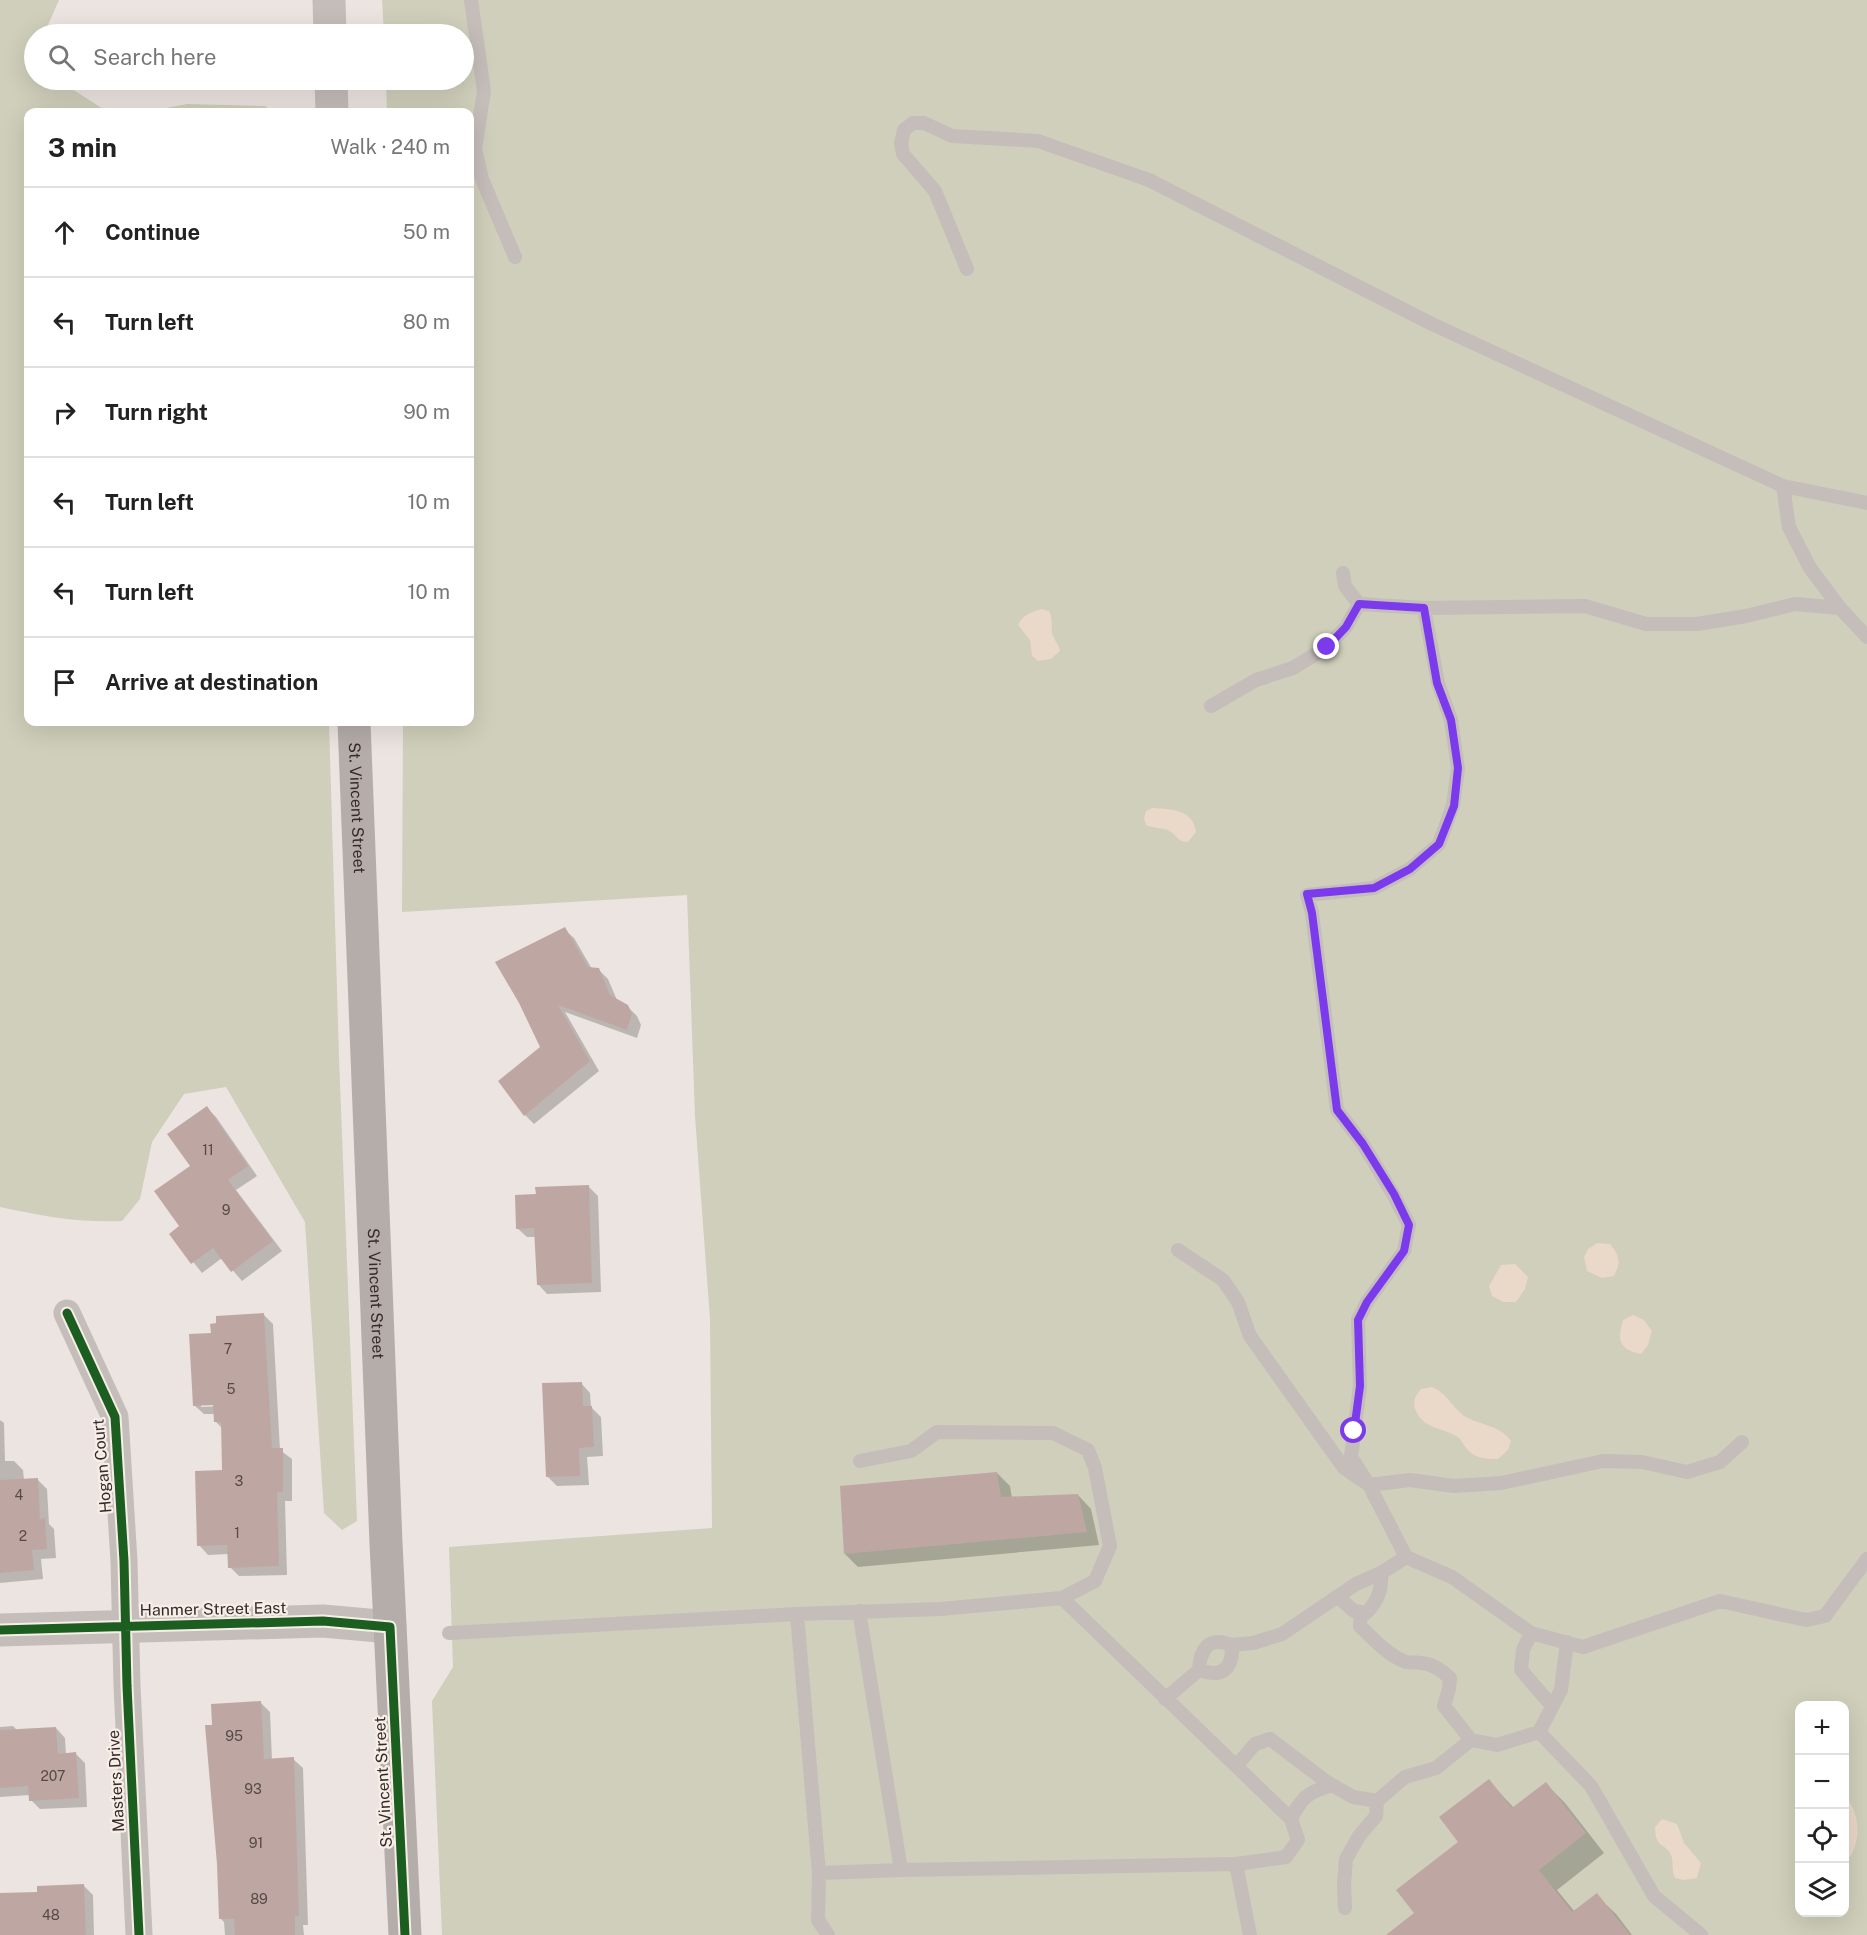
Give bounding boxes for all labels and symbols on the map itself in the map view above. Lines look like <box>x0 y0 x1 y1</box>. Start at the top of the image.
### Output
route end <box>1313 633 1339 659</box>
street label: St. Vincent Street <box>345 742 369 874</box>
house number: 11 <box>202 1142 214 1158</box>
house number: 9 <box>222 1202 231 1218</box>
street label: St. Vincent Street <box>364 1228 388 1360</box>
house number: 7 <box>224 1341 232 1357</box>
house number: 5 <box>227 1381 236 1397</box>
route start <box>1340 1417 1366 1443</box>
street label: Hogan Court <box>88 1418 116 1514</box>
house number: 3 <box>235 1473 244 1489</box>
house number: 4 <box>15 1487 24 1503</box>
house number: 1 <box>234 1525 240 1541</box>
house number: 2 <box>19 1528 27 1544</box>
street label: Hanmer Street East <box>140 1598 286 1620</box>
street label: St. Vincent Street <box>370 1716 396 1848</box>
house number: 95 <box>225 1728 243 1744</box>
street label: Masters Drive <box>104 1729 128 1833</box>
house number: 207 <box>40 1768 66 1784</box>
house number: 93 <box>244 1781 262 1797</box>
house number: 91 <box>249 1835 263 1851</box>
house number: 89 <box>250 1891 268 1907</box>
house number: 48 <box>42 1907 60 1923</box>

